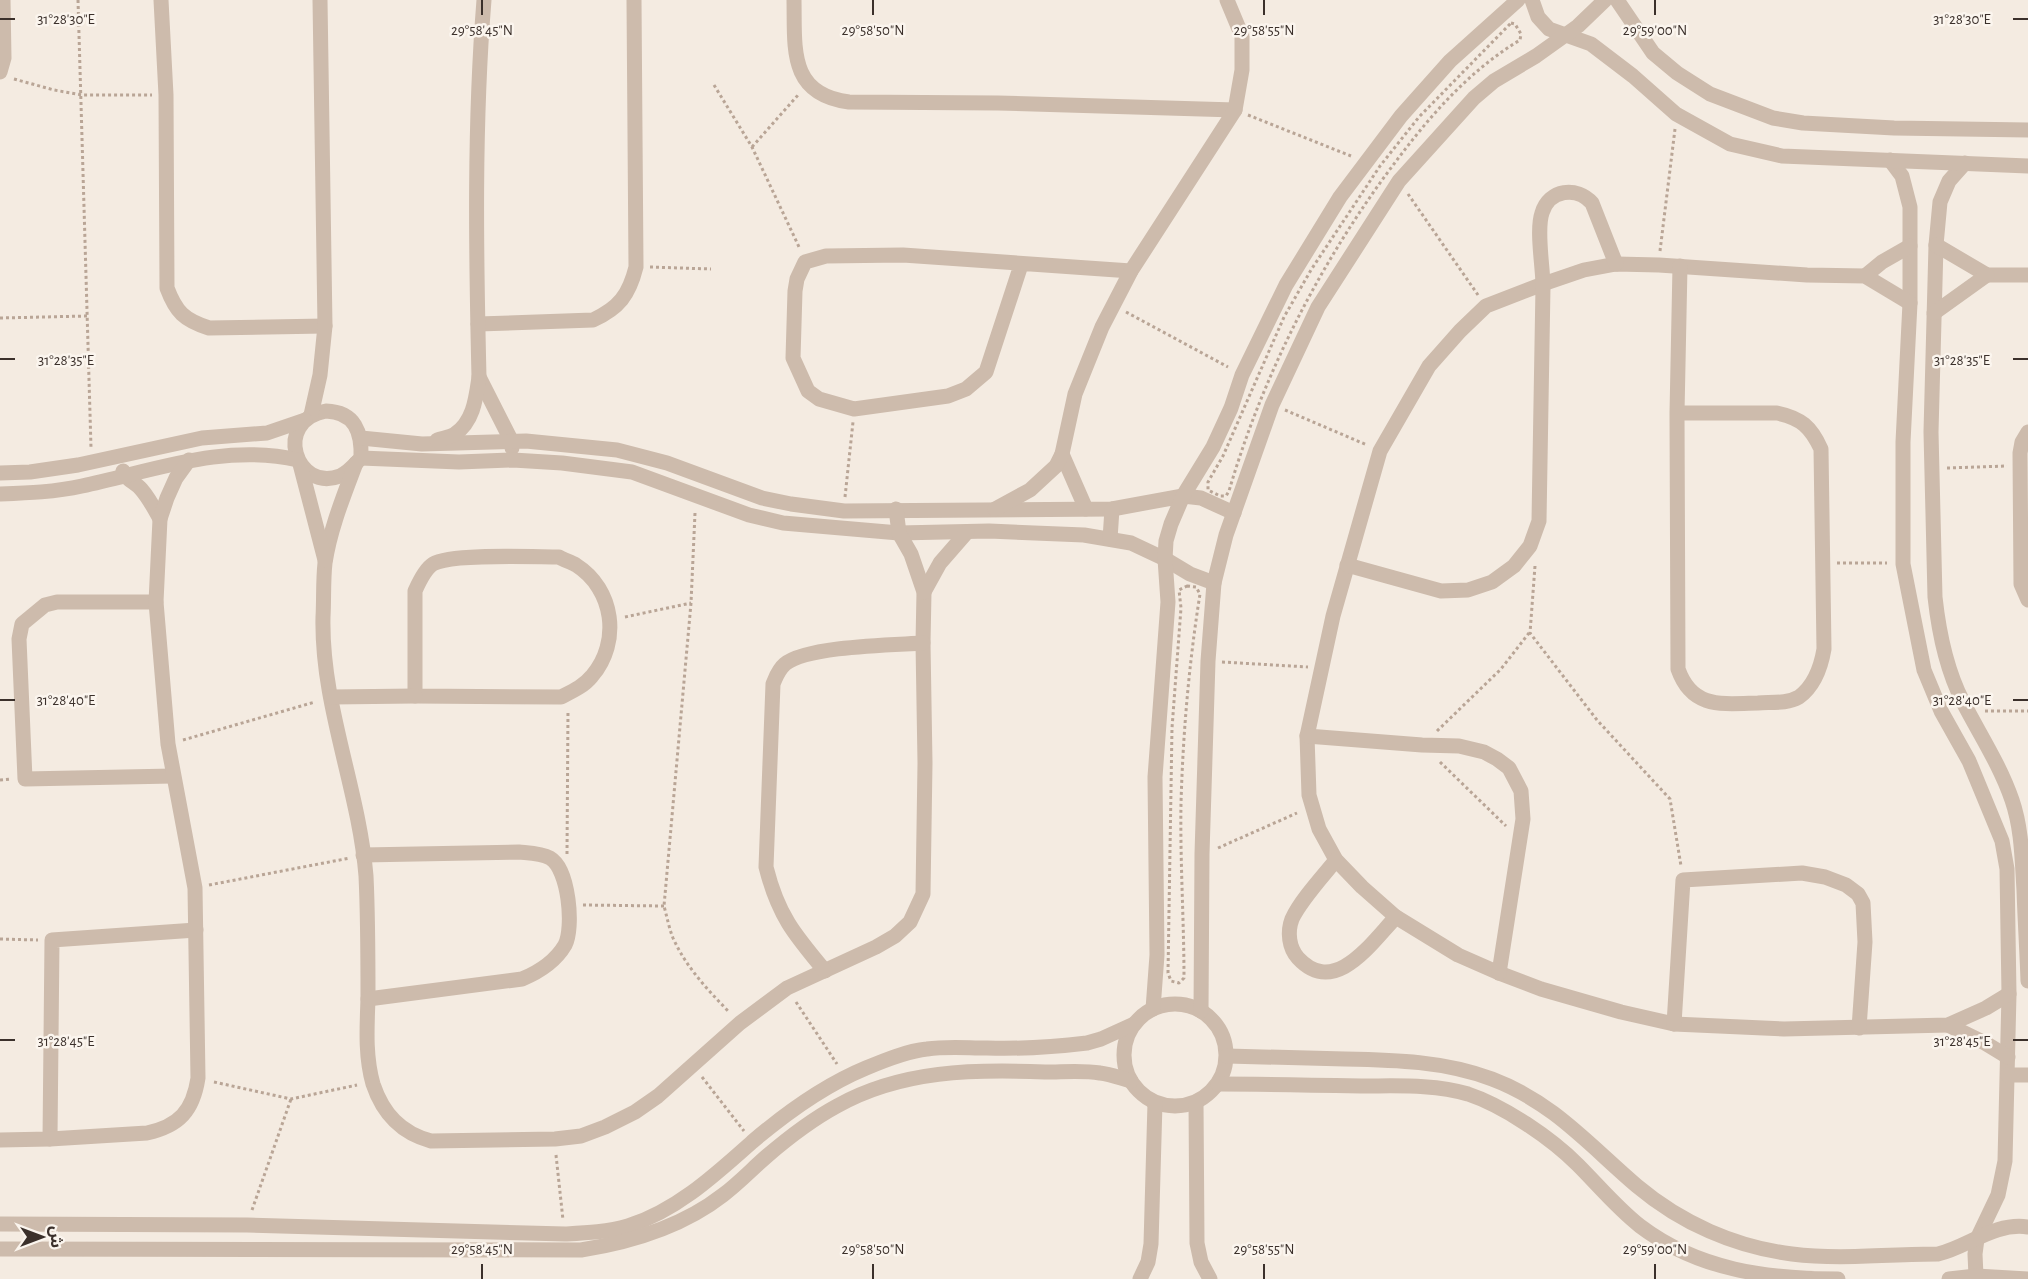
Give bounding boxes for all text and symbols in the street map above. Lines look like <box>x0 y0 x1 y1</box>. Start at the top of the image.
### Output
text: 31°28'30"E <box>37 12 95 27</box>
text: 31°28'30"E <box>1933 12 1991 27</box>
text: 29°58'45"N <box>451 23 513 38</box>
text: 29°58'50"N <box>842 23 904 38</box>
text: 29°58'55"N <box>1233 23 1295 38</box>
text: 29°59'00"N <box>1623 23 1687 38</box>
text: 31°28'35"E <box>38 353 94 368</box>
text: 31°28'35"E <box>1934 353 1990 368</box>
text: 31°28'40"E <box>37 693 95 708</box>
text: 31°28'40"E <box>1933 693 1991 708</box>
text: 31°28'45"E <box>37 1034 95 1049</box>
text: 31°28'45"E <box>1933 1034 1991 1049</box>
north arrow <box>12 1207 72 1267</box>
text: ش <box>47 1226 64 1248</box>
text: 29°58'45"N <box>451 1242 513 1257</box>
text: 29°58'50"N <box>842 1242 904 1257</box>
text: 29°58'55"N <box>1233 1242 1295 1257</box>
text: 29°59'00"N <box>1623 1242 1687 1257</box>

